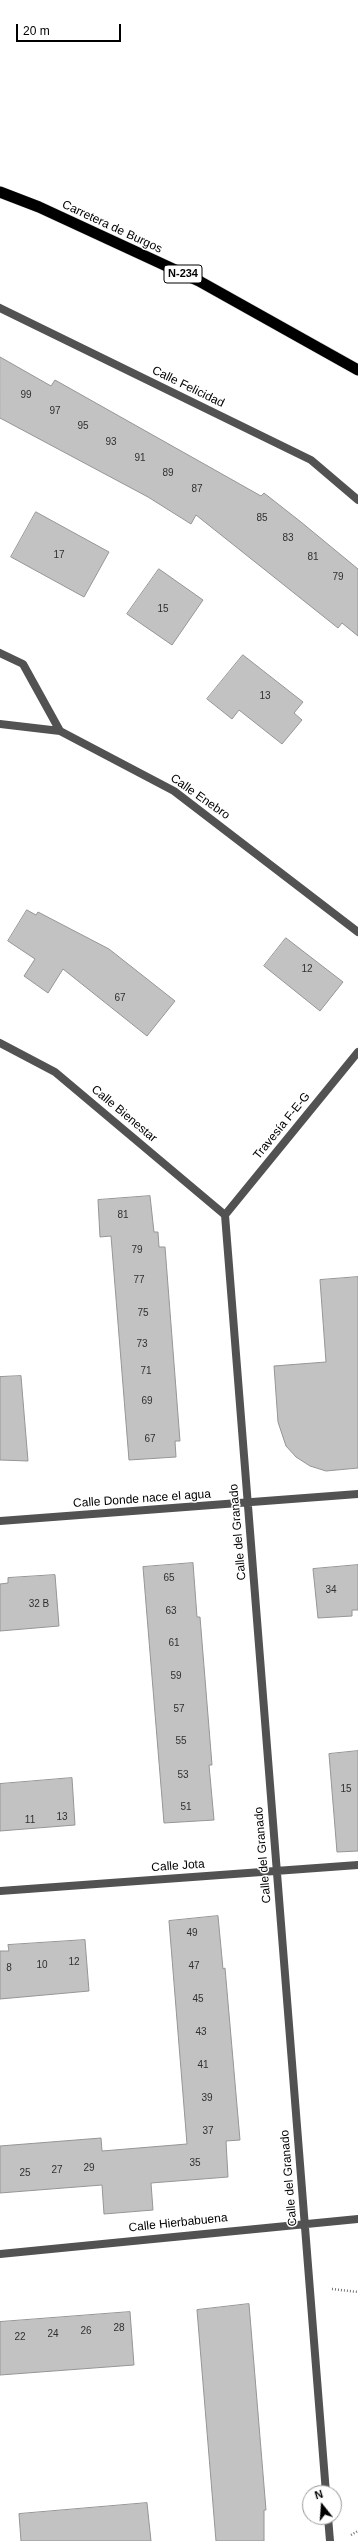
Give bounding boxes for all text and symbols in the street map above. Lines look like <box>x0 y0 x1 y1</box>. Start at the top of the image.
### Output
scale bar <box>18 16 123 42</box>
text: 20 m <box>23 24 50 38</box>
street label: Carretera de Burgos <box>60 198 164 256</box>
road number: N-234 <box>164 265 202 283</box>
street label: Calle Felicidad <box>149 363 227 411</box>
house number: 99 <box>20 389 32 401</box>
house number: 97 <box>49 405 61 417</box>
house number: 95 <box>77 420 89 432</box>
house number: 93 <box>105 436 117 448</box>
house number: 91 <box>134 452 146 464</box>
house number: 89 <box>162 467 174 479</box>
house number: 87 <box>191 483 203 495</box>
house number: 85 <box>256 512 268 524</box>
house number: 83 <box>282 532 294 544</box>
house number: 17 <box>53 549 65 561</box>
house number: 81 <box>307 551 319 563</box>
house number: 79 <box>332 571 344 583</box>
house number: 15 <box>157 603 169 615</box>
house number: 13 <box>259 690 271 702</box>
street label: Calle Enebro <box>167 771 233 823</box>
house number: 12 <box>301 963 313 975</box>
house number: 67 <box>114 992 126 1004</box>
street label: Calle Bienestar <box>88 1082 160 1146</box>
street label: Travesía F-E-G <box>251 1090 313 1162</box>
house number: 81 <box>117 1209 129 1221</box>
house number: 79 <box>131 1244 143 1256</box>
house number: 77 <box>133 1274 145 1286</box>
house number: 75 <box>137 1307 149 1319</box>
house number: 73 <box>136 1338 148 1350</box>
house number: 71 <box>140 1365 152 1377</box>
house number: 69 <box>141 1395 153 1407</box>
house number: 67 <box>144 1433 156 1445</box>
street label: Calle del Granado <box>227 1483 249 1581</box>
street label: Calle Donde nace el agua <box>73 1487 211 1511</box>
house number: 65 <box>163 1572 175 1584</box>
house number: 34 <box>325 1584 337 1596</box>
house number: 32 B <box>29 1598 49 1610</box>
house number: 63 <box>165 1605 177 1617</box>
house number: 61 <box>168 1637 180 1649</box>
house number: 59 <box>170 1670 182 1682</box>
house number: 57 <box>173 1703 185 1715</box>
house number: 55 <box>175 1735 187 1747</box>
house number: 53 <box>177 1769 189 1781</box>
house number: 15 <box>340 1783 352 1795</box>
house number: 51 <box>180 1801 192 1813</box>
street label: Calle del Granado <box>252 1806 274 1904</box>
house number: 13 <box>56 1811 68 1823</box>
house number: 11 <box>25 1814 35 1826</box>
street label: Calle Jota <box>151 1857 205 1875</box>
house number: 49 <box>186 1927 198 1939</box>
house number: 12 <box>68 1956 80 1968</box>
house number: 10 <box>36 1959 48 1971</box>
house number: 47 <box>188 1960 200 1972</box>
house number: 8 <box>6 1962 12 1974</box>
house number: 45 <box>192 1993 204 2005</box>
house number: 43 <box>195 2026 207 2038</box>
house number: 41 <box>197 2059 209 2071</box>
house number: 39 <box>201 2092 213 2104</box>
house number: 37 <box>202 2125 214 2137</box>
street label: Calle del Granado <box>278 2129 300 2227</box>
house number: 35 <box>189 2157 201 2169</box>
house number: 29 <box>83 2162 95 2174</box>
house number: 27 <box>51 2164 63 2176</box>
house number: 25 <box>19 2167 31 2179</box>
street label: Calle Hierbabuena <box>128 2211 228 2235</box>
house number: 28 <box>113 2322 125 2334</box>
house number: 26 <box>80 2325 92 2337</box>
house number: 24 <box>47 2328 59 2340</box>
house number: 22 <box>14 2331 26 2343</box>
north arrow <box>302 2485 342 2525</box>
text: N <box>313 2488 324 2501</box>

